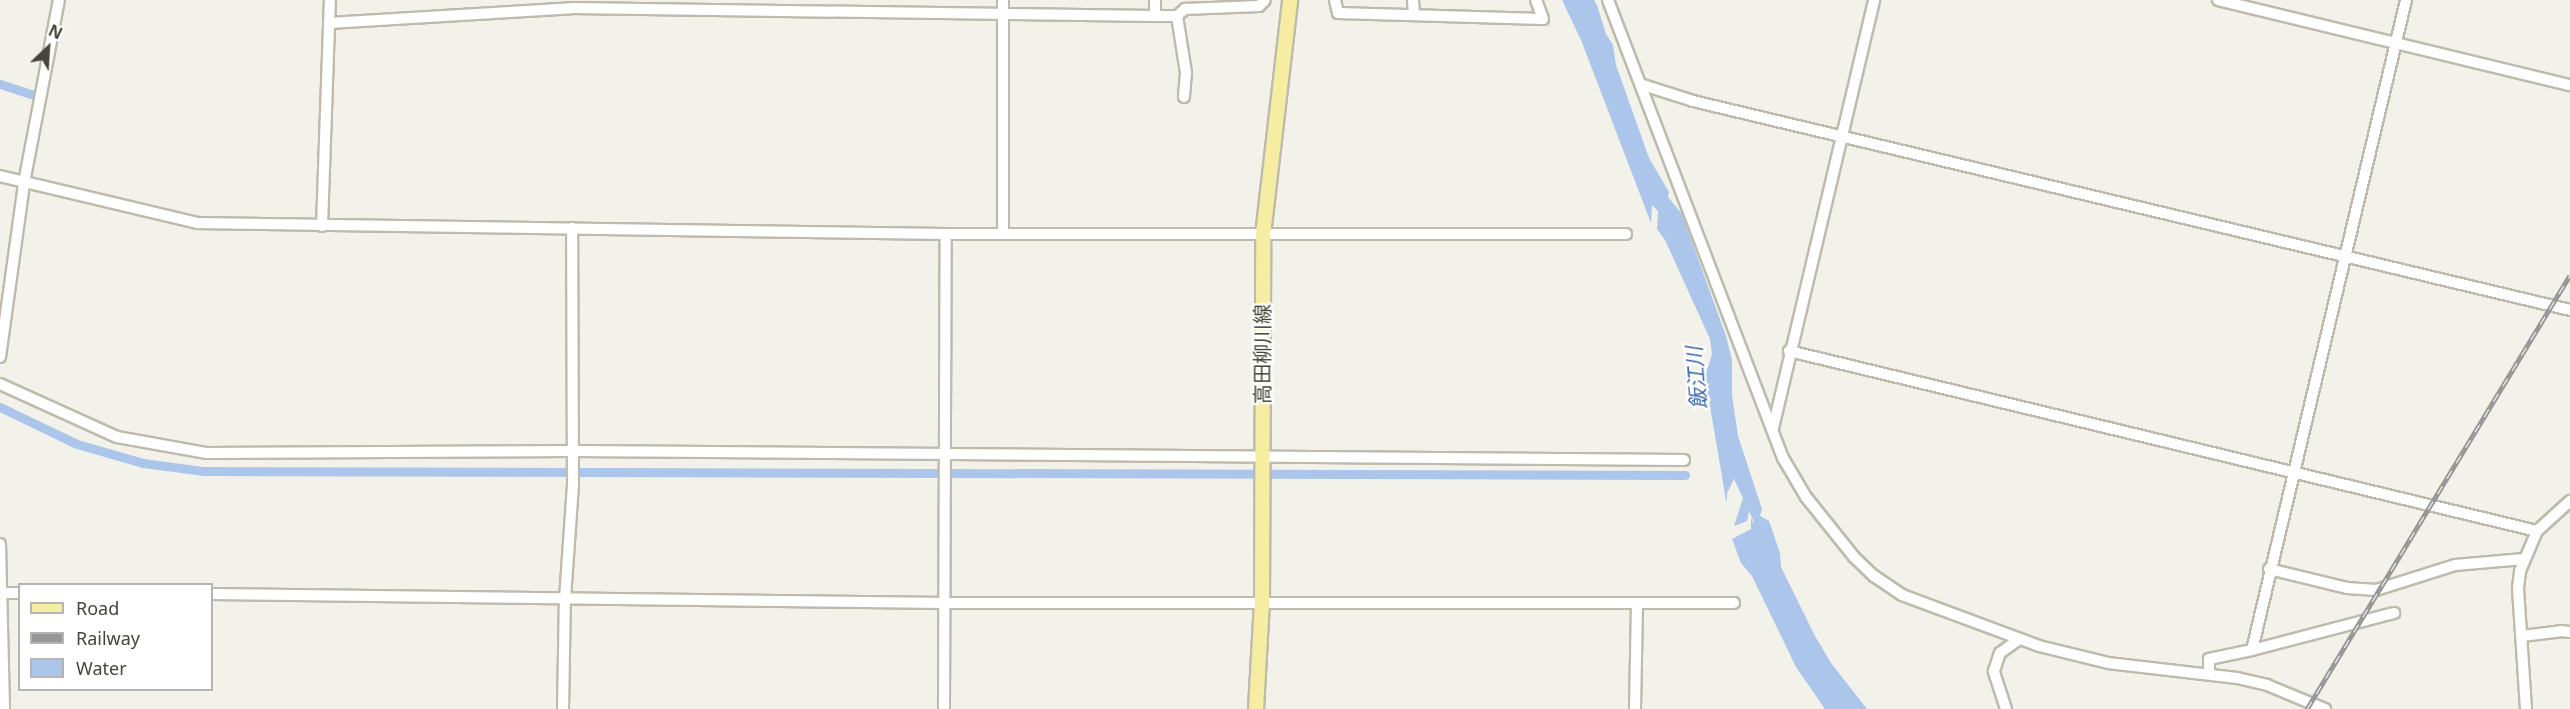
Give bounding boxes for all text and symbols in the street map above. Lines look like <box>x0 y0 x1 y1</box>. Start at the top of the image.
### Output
north arrow <box>18 18 78 78</box>
text: N <box>45 19 66 44</box>
street label: 高田柳川線 <box>1250 304 1274 404</box>
water label: 飯江川 <box>1681 346 1711 410</box>
legend <box>18 583 213 691</box>
text: Road <box>76 596 119 620</box>
text: Railway <box>76 626 140 650</box>
text: Water <box>76 656 127 680</box>

